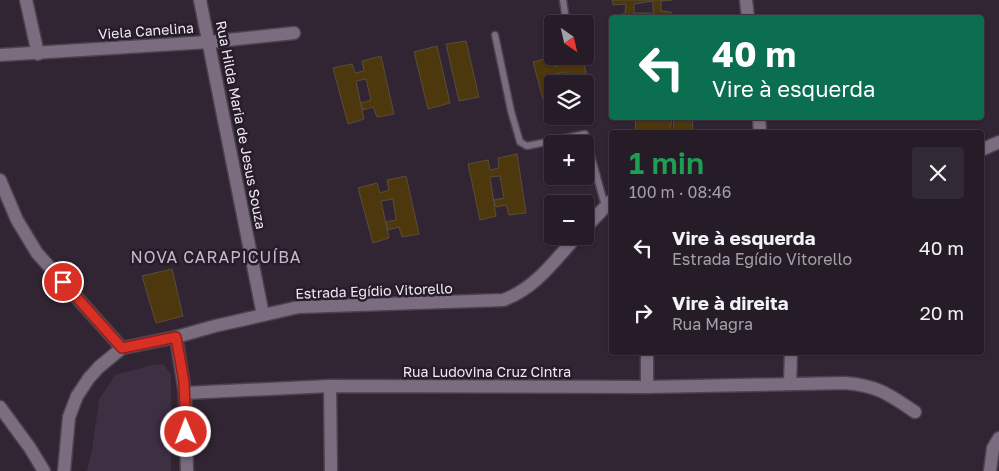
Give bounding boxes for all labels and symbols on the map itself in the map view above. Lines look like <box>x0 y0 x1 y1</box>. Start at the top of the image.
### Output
north arrow <box>544 15 594 65</box>
street label: Viela Canelina <box>97 19 194 42</box>
street label: Rua Hilda Maria de Jesus Souza <box>213 19 270 231</box>
district label: NOVA CARAPICUÍBA <box>131 247 301 267</box>
pin <box>42 261 84 303</box>
street label: Estrada Egídio Vitorello <box>295 279 453 302</box>
street label: Rua Ludovina Cruz Cintra <box>403 363 571 380</box>
position arrow <box>159 405 211 457</box>

